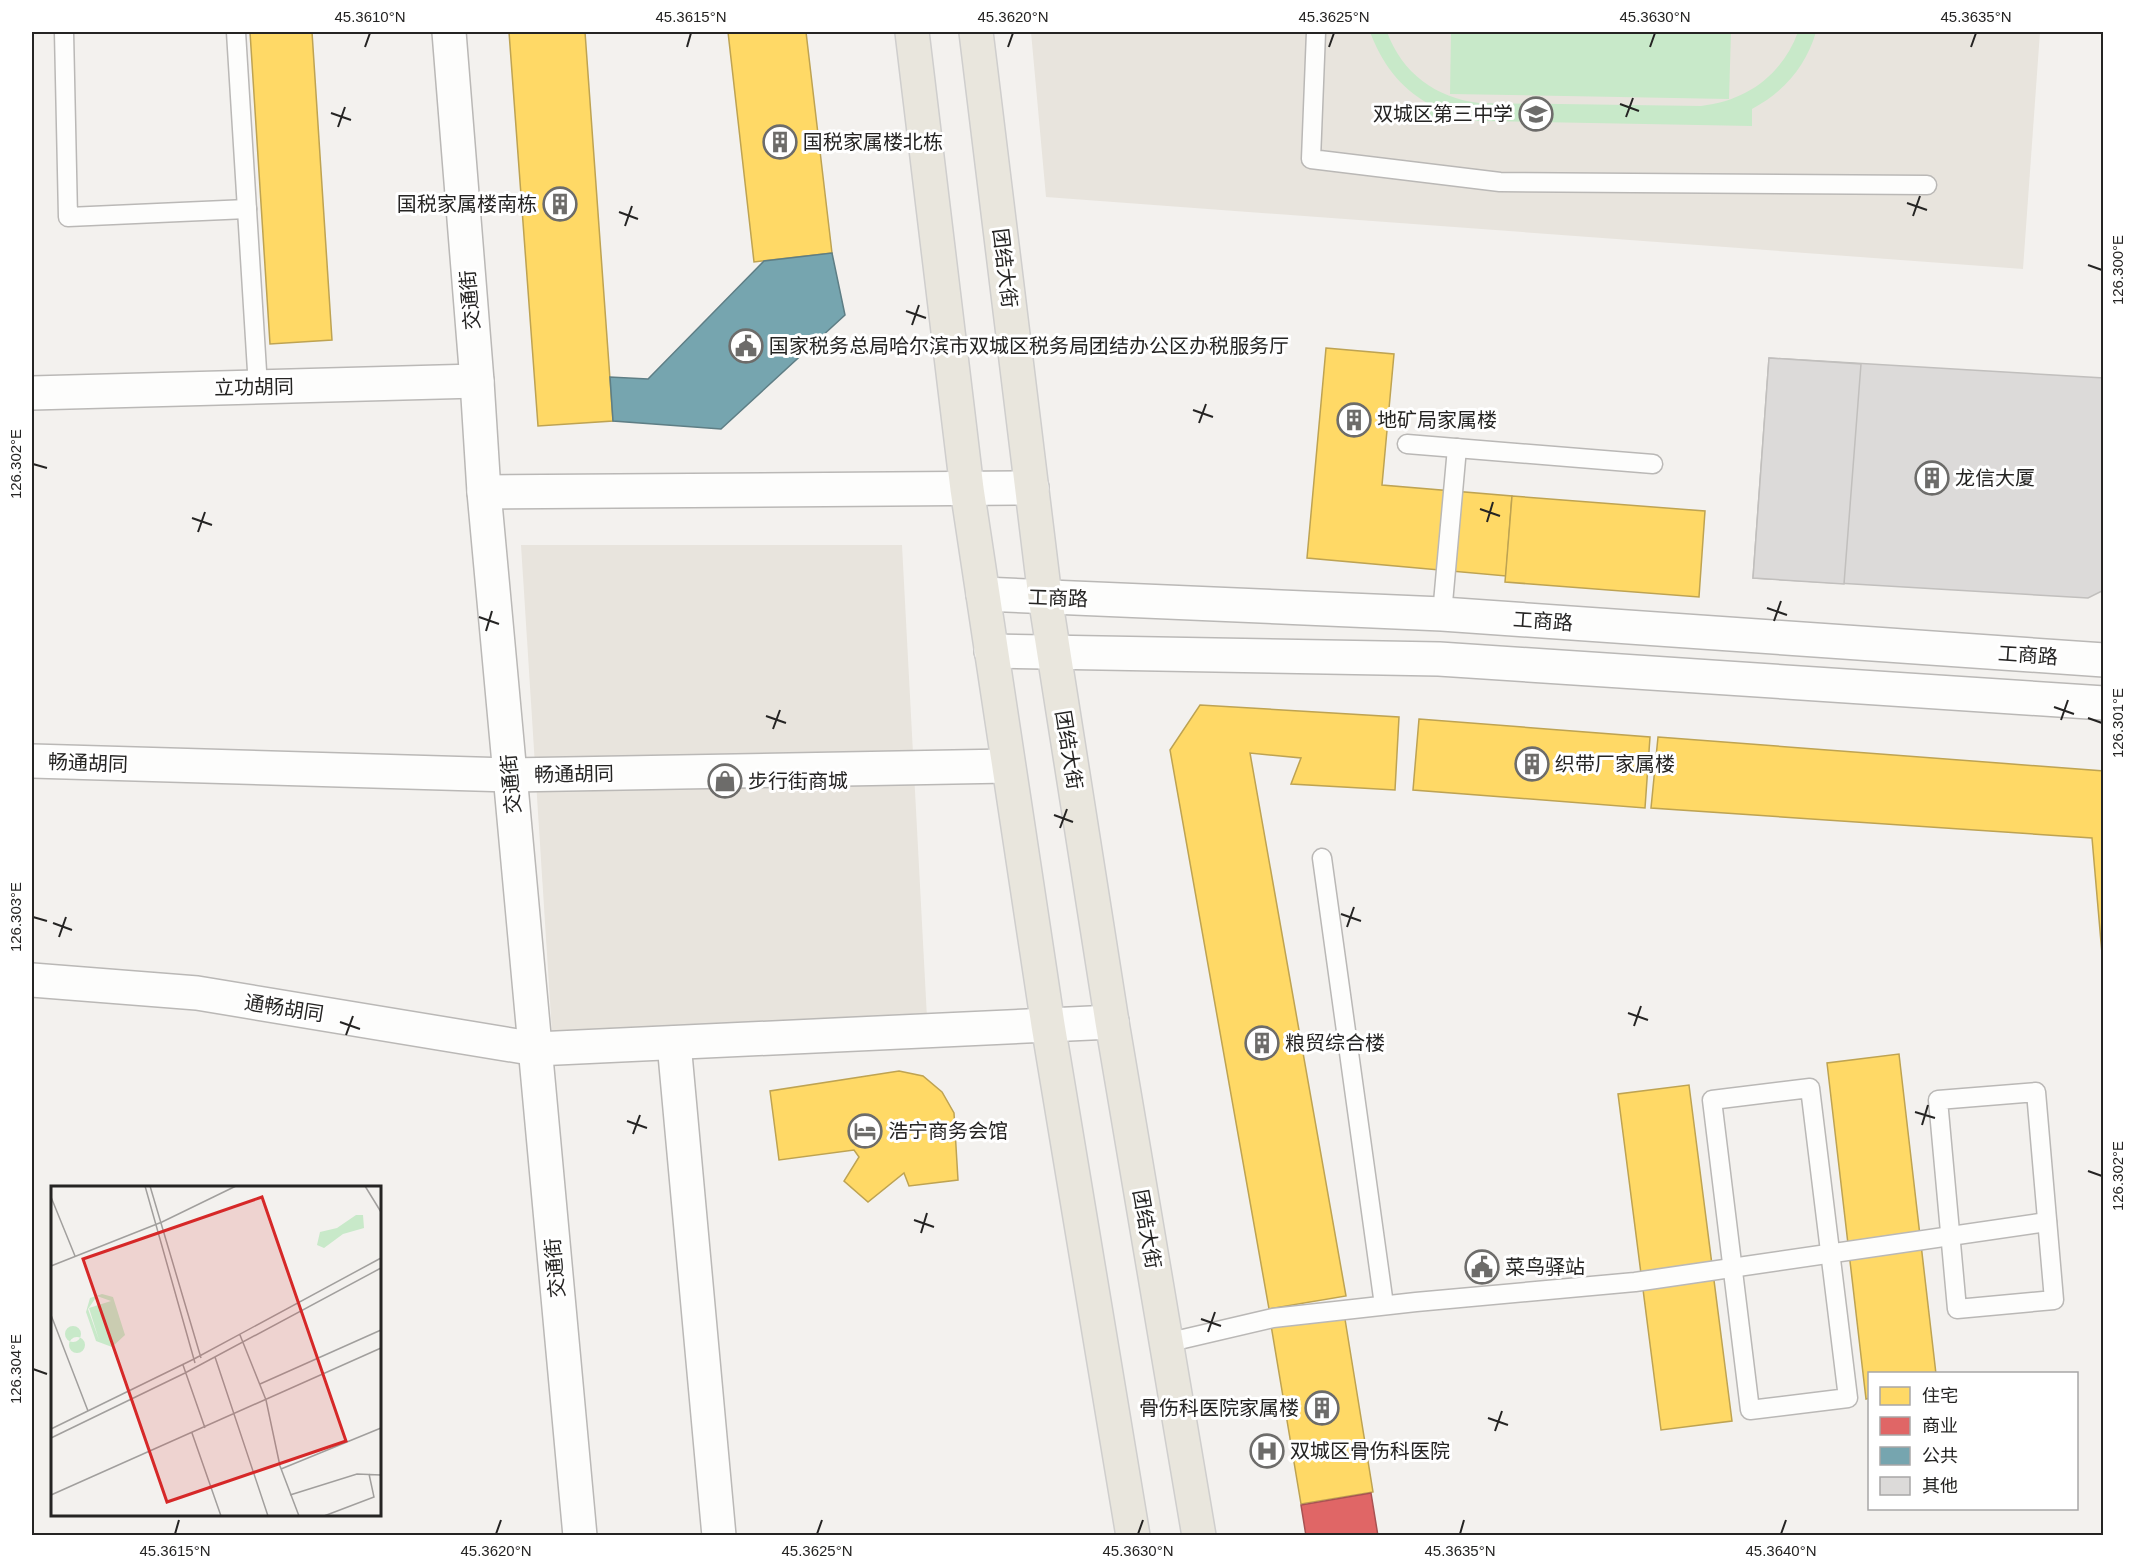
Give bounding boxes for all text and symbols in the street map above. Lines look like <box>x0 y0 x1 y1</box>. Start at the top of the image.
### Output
text: 45.3610°N <box>334 8 406 25</box>
text: 45.3615°N <box>655 8 727 25</box>
text: 45.3620°N <box>977 8 1049 25</box>
text: 45.3625°N <box>1298 8 1370 25</box>
text: 45.3630°N <box>1619 8 1691 25</box>
text: 45.3635°N <box>1940 8 2012 25</box>
school or university icon: 双城区第三中学 <box>1518 96 1554 132</box>
place label: 双城区第三中学 <box>1373 103 1513 125</box>
building icon: 国税家属楼北栋 <box>762 124 798 160</box>
place label: 国税家属楼北栋 <box>803 131 943 153</box>
building icon: 国税家属楼南栋 <box>542 186 578 222</box>
place label: 国税家属楼南栋 <box>397 193 537 215</box>
street label: 团结大街 <box>989 227 1021 309</box>
text: 126.300°E <box>2109 235 2126 305</box>
street label: 交通街 <box>456 269 484 331</box>
public building icon: 国家税务总局哈尔滨市双城区税务局团结办公区办税服务厅 <box>728 328 764 364</box>
place label: 国家税务总局哈尔滨市双城区税务局团结办公区办税服务厅 <box>769 335 1289 357</box>
street label: 立功胡同 <box>214 375 294 399</box>
building icon: 地矿局家属楼 <box>1336 402 1372 438</box>
place label: 地矿局家属楼 <box>1377 409 1497 431</box>
text: 126.302°E <box>7 429 24 499</box>
building icon: 龙信大厦 <box>1914 460 1950 496</box>
place label: 龙信大厦 <box>1955 467 2035 489</box>
street label: 工商路 <box>1028 586 1088 610</box>
street label: 工商路 <box>1512 608 1574 634</box>
street label: 工商路 <box>1997 642 2059 668</box>
text: 126.301°E <box>2109 688 2126 758</box>
street label: 团结大街 <box>1052 709 1086 791</box>
building icon: 织带厂家属楼 <box>1514 746 1550 782</box>
street label: 畅通胡同 <box>48 751 128 775</box>
street label: 交通街 <box>497 753 525 815</box>
place label: 织带厂家属楼 <box>1555 753 1675 775</box>
street label: 畅通胡同 <box>534 762 614 786</box>
shop icon: 步行街商城 <box>707 763 743 799</box>
place label: 步行街商城 <box>748 770 848 792</box>
text: 126.303°E <box>7 882 24 952</box>
street label: 通畅胡同 <box>243 991 325 1025</box>
building icon: 粮贸综合楼 <box>1244 1025 1280 1061</box>
place label: 粮贸综合楼 <box>1285 1032 1385 1054</box>
hotel icon: 浩宁商务会馆 <box>847 1113 883 1149</box>
place label: 浩宁商务会馆 <box>888 1120 1008 1142</box>
text: 126.302°E <box>2109 1141 2126 1211</box>
inset map <box>51 1186 381 1516</box>
street label: 团结大街 <box>1129 1188 1165 1270</box>
street label: 交通街 <box>541 1237 569 1299</box>
public building icon: 菜鸟驿站 <box>1464 1249 1500 1285</box>
place label: 菜鸟驿站 <box>1505 1256 1585 1278</box>
text: 126.304°E <box>7 1334 24 1404</box>
legend <box>1868 1372 2078 1510</box>
text: 住宅 <box>1922 1386 1958 1406</box>
building icon: 骨伤科医院家属楼 <box>1304 1390 1340 1426</box>
place label: 骨伤科医院家属楼 <box>1139 1397 1299 1419</box>
text: 商业 <box>1922 1416 1958 1436</box>
hospital icon: 双城区骨伤科医院 <box>1249 1433 1285 1469</box>
place label: 双城区骨伤科医院 <box>1290 1440 1450 1462</box>
text: 公共 <box>1922 1446 1958 1466</box>
text: 其他 <box>1922 1476 1958 1496</box>
text: 45.3615°N <box>139 1542 211 1559</box>
text: 45.3620°N <box>460 1542 532 1559</box>
text: 45.3625°N <box>781 1542 853 1559</box>
text: 45.3630°N <box>1102 1542 1174 1559</box>
text: 45.3635°N <box>1424 1542 1496 1559</box>
text: 45.3640°N <box>1745 1542 1817 1559</box>

